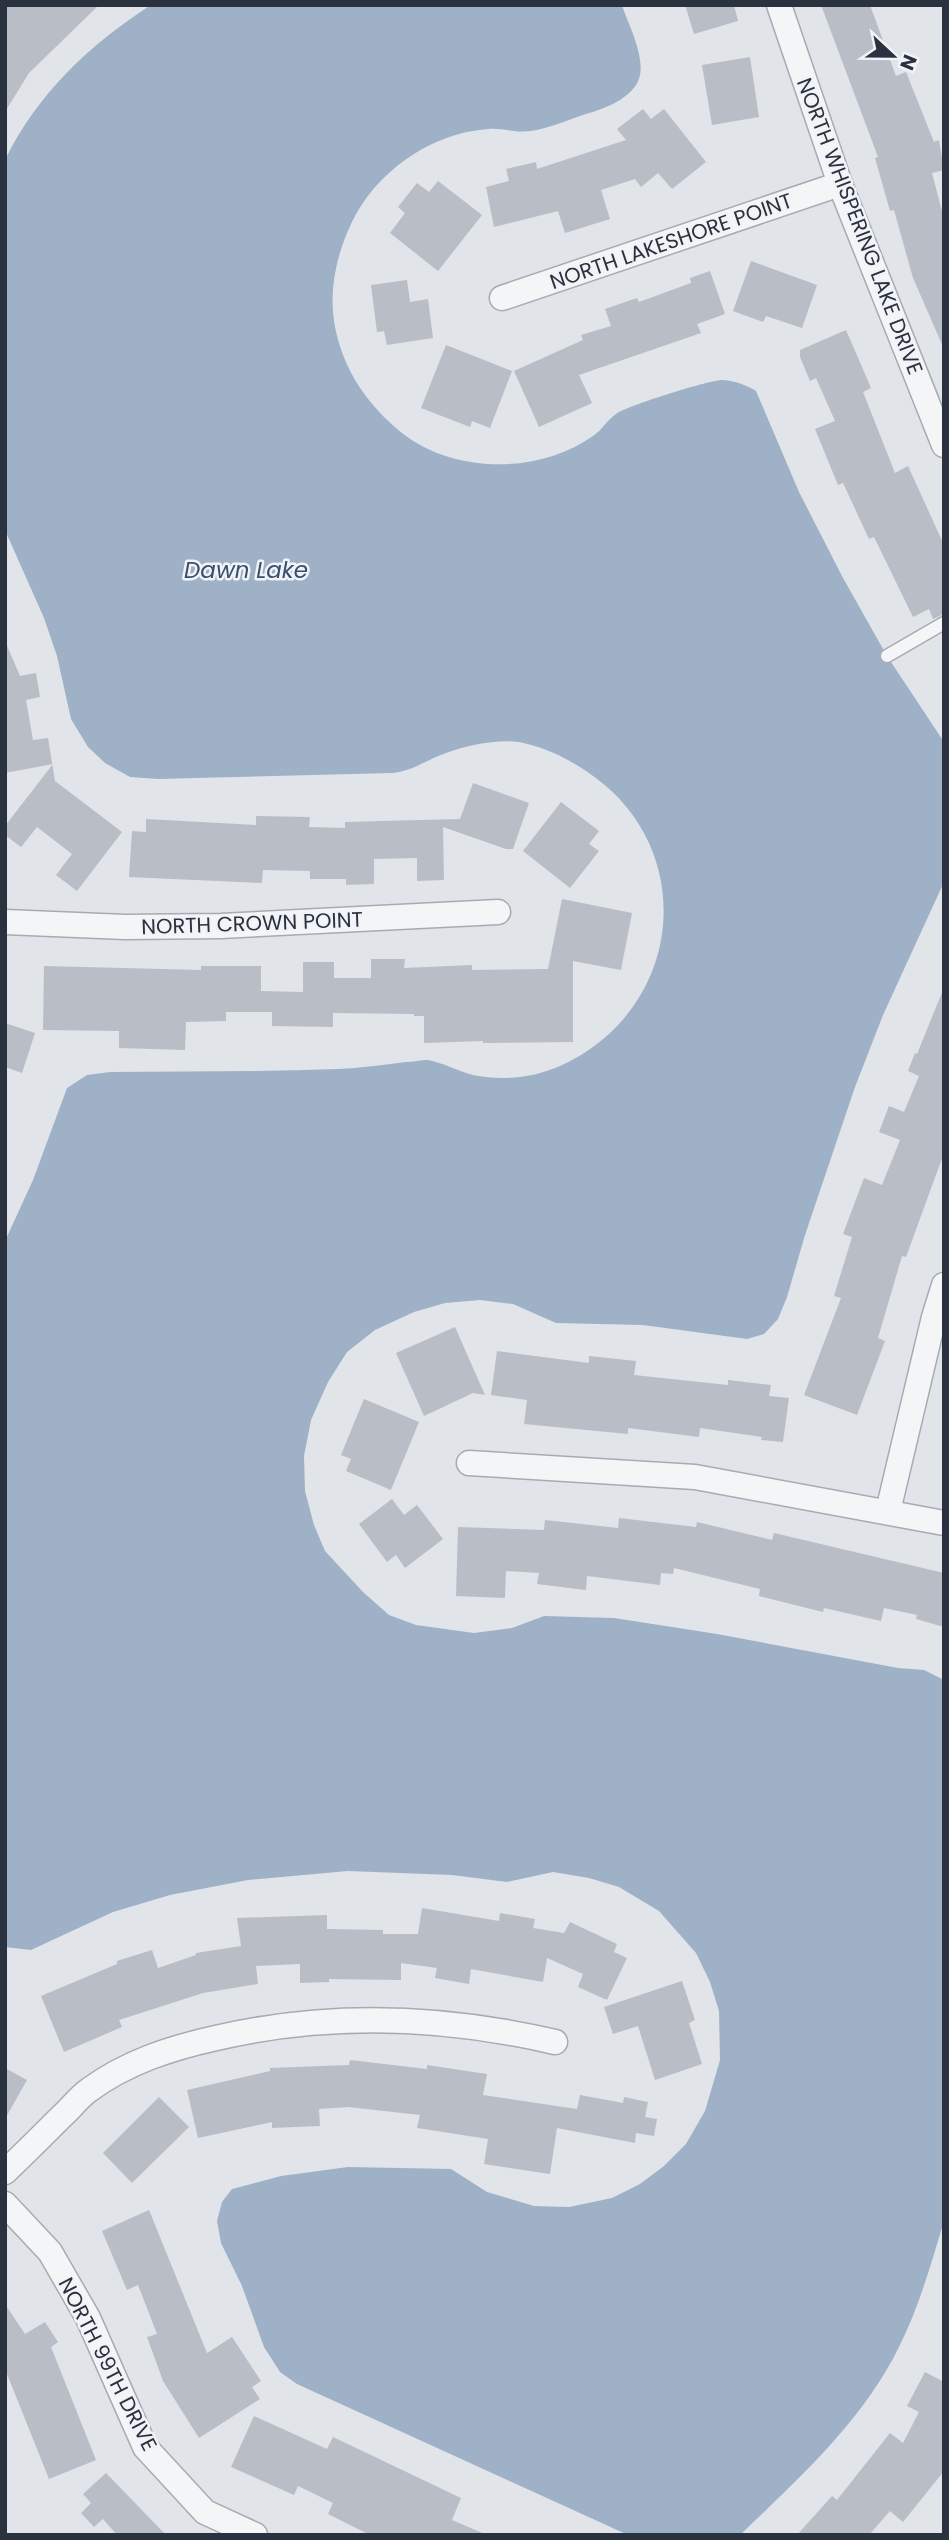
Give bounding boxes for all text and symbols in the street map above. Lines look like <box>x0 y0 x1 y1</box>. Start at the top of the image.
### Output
north arrow <box>858 21 928 91</box>
text: N <box>893 50 923 74</box>
street label: NORTH WHISPERING LAKE DRIVE <box>790 73 930 379</box>
street label: NORTH LAKESHORE POINT <box>546 186 796 296</box>
water label: Dawn Lake <box>184 554 308 586</box>
street label: NORTH CROWN POINT <box>141 905 363 941</box>
street label: NORTH 99TH DRIVE <box>52 2272 164 2456</box>

